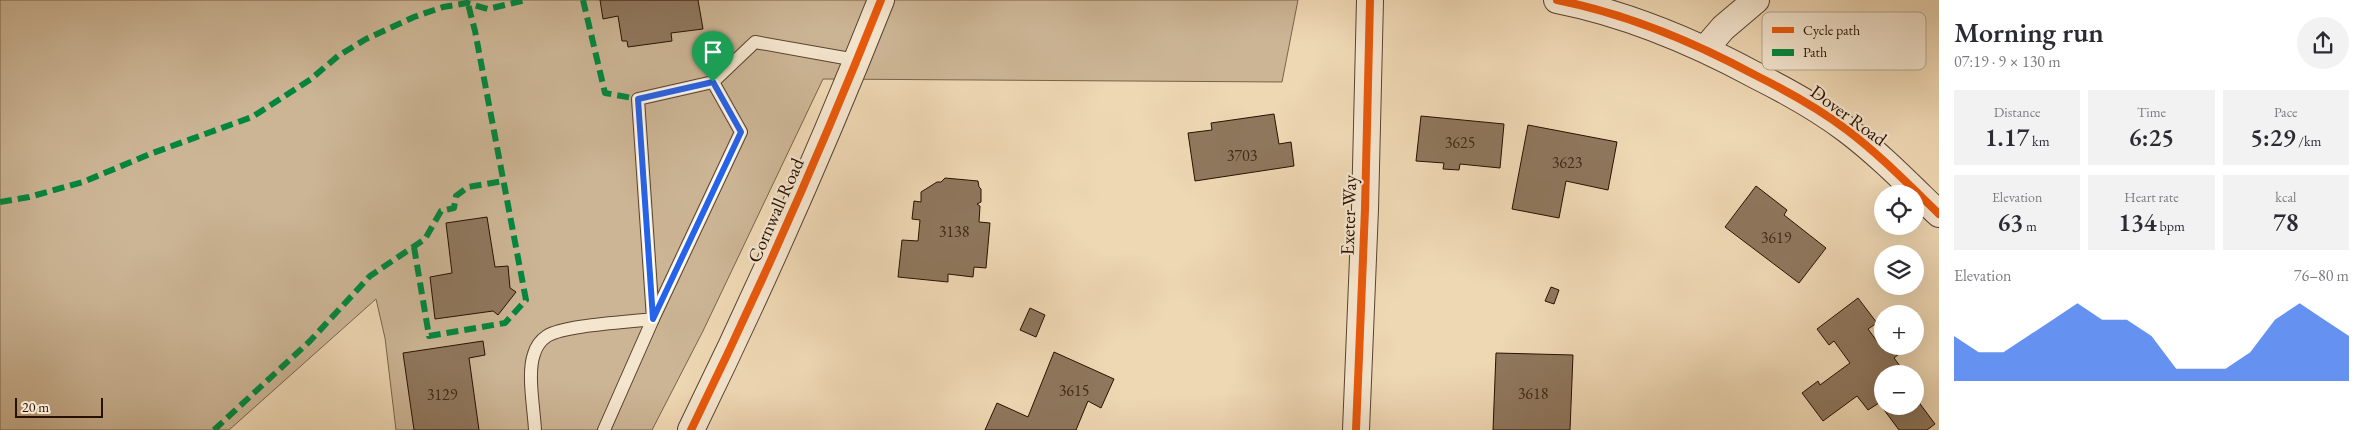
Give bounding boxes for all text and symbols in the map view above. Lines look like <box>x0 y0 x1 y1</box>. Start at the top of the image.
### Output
legend <box>1762 12 1926 70</box>
text: Morning run <box>1954 14 2104 50</box>
button: share <box>2297 17 2349 69</box>
text: Cycle path <box>1803 21 1860 39</box>
pin <box>692 31 734 82</box>
icon: arrive <box>699 38 727 66</box>
text: Path <box>1803 43 1827 61</box>
text: 07:19 · 9 × 130 m <box>1954 51 2061 72</box>
street label: Dover Road <box>1806 79 1892 152</box>
text: Distance <box>1994 103 2041 121</box>
text: Time <box>2137 103 2166 121</box>
text: Pace <box>2274 103 2298 121</box>
text: 1.17 <box>1985 121 2029 153</box>
text: 6:25 <box>2129 121 2174 153</box>
text: 5:29 <box>2250 121 2296 153</box>
house number: 3625 <box>1445 132 1475 153</box>
text: km <box>2029 132 2050 150</box>
text: /km <box>2296 132 2321 150</box>
house number: 3703 <box>1227 145 1258 166</box>
house number: 3623 <box>1552 152 1583 173</box>
street label: Cornwall Road <box>741 154 810 266</box>
street label: Exeter Way <box>1335 174 1362 256</box>
map controls <box>1874 185 1924 415</box>
button: locate <box>1874 185 1924 235</box>
text: Elevation <box>1992 188 2042 206</box>
text: Heart rate <box>2124 188 2179 206</box>
text: kcal <box>2275 188 2296 206</box>
text: 63 <box>1997 206 2023 238</box>
text: 134 <box>2118 206 2157 238</box>
text: 78 <box>2273 206 2299 238</box>
text: m <box>2023 217 2037 235</box>
text: bpm <box>2157 217 2185 235</box>
house number: 3138 <box>939 221 970 242</box>
house number: 3619 <box>1761 227 1792 248</box>
button: layers <box>1874 245 1924 295</box>
text: Elevation <box>1954 265 2012 286</box>
text: 76–80 m <box>2294 265 2349 286</box>
button: + <box>1874 305 1924 355</box>
button: − <box>1874 365 1924 415</box>
house number: 3615 <box>1059 380 1089 401</box>
house number: 3618 <box>1518 383 1549 404</box>
house number: 3129 <box>427 384 458 405</box>
scale bar <box>15 395 102 418</box>
text: 20 m <box>22 398 49 416</box>

